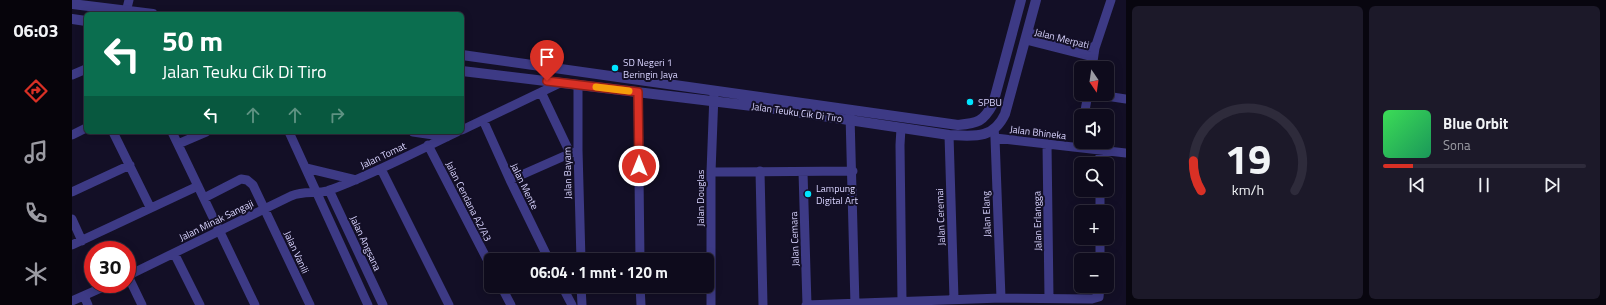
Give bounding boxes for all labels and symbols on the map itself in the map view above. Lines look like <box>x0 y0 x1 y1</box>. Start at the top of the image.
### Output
street label: Jalan Merpati <box>1033 24 1091 52</box>
pin <box>530 40 564 81</box>
place label: SD Negeri 1 Beringin Jaya <box>623 55 678 82</box>
north arrow <box>1074 61 1114 101</box>
marker: SD Negeri 1 Beringin Jaya <box>610 63 620 73</box>
place label: SPBU <box>978 95 1002 110</box>
marker: SPBU <box>965 97 975 107</box>
street label: Jalan Teuku Cik Di Tiro <box>751 99 843 126</box>
street label: Jalan Bhineka <box>1009 122 1067 143</box>
street label: Jalan Tomat <box>358 138 409 173</box>
position arrow <box>618 145 660 187</box>
street label: Jalan Bayam <box>560 147 575 199</box>
street label: Jalan Cendana A2/A3 <box>442 159 495 244</box>
street label: Jalan Mente <box>507 160 542 212</box>
street label: Jalan Douglas <box>693 169 708 226</box>
place label: Lampung Digital Art <box>816 181 858 208</box>
street label: Jalan Ceremai <box>932 188 949 246</box>
marker: Lampung Digital Art <box>803 189 813 199</box>
street label: Jalan Elang <box>978 191 995 237</box>
street label: Jalan Erlangga <box>1029 191 1046 251</box>
street label: Jalan Minak Sangaji <box>176 196 256 245</box>
street label: Jalan Cemara <box>786 211 803 267</box>
street label: Jalan Angsana <box>346 213 385 273</box>
street label: Jalan Vanili <box>280 228 313 276</box>
speed limit sign: 30 <box>84 241 136 293</box>

